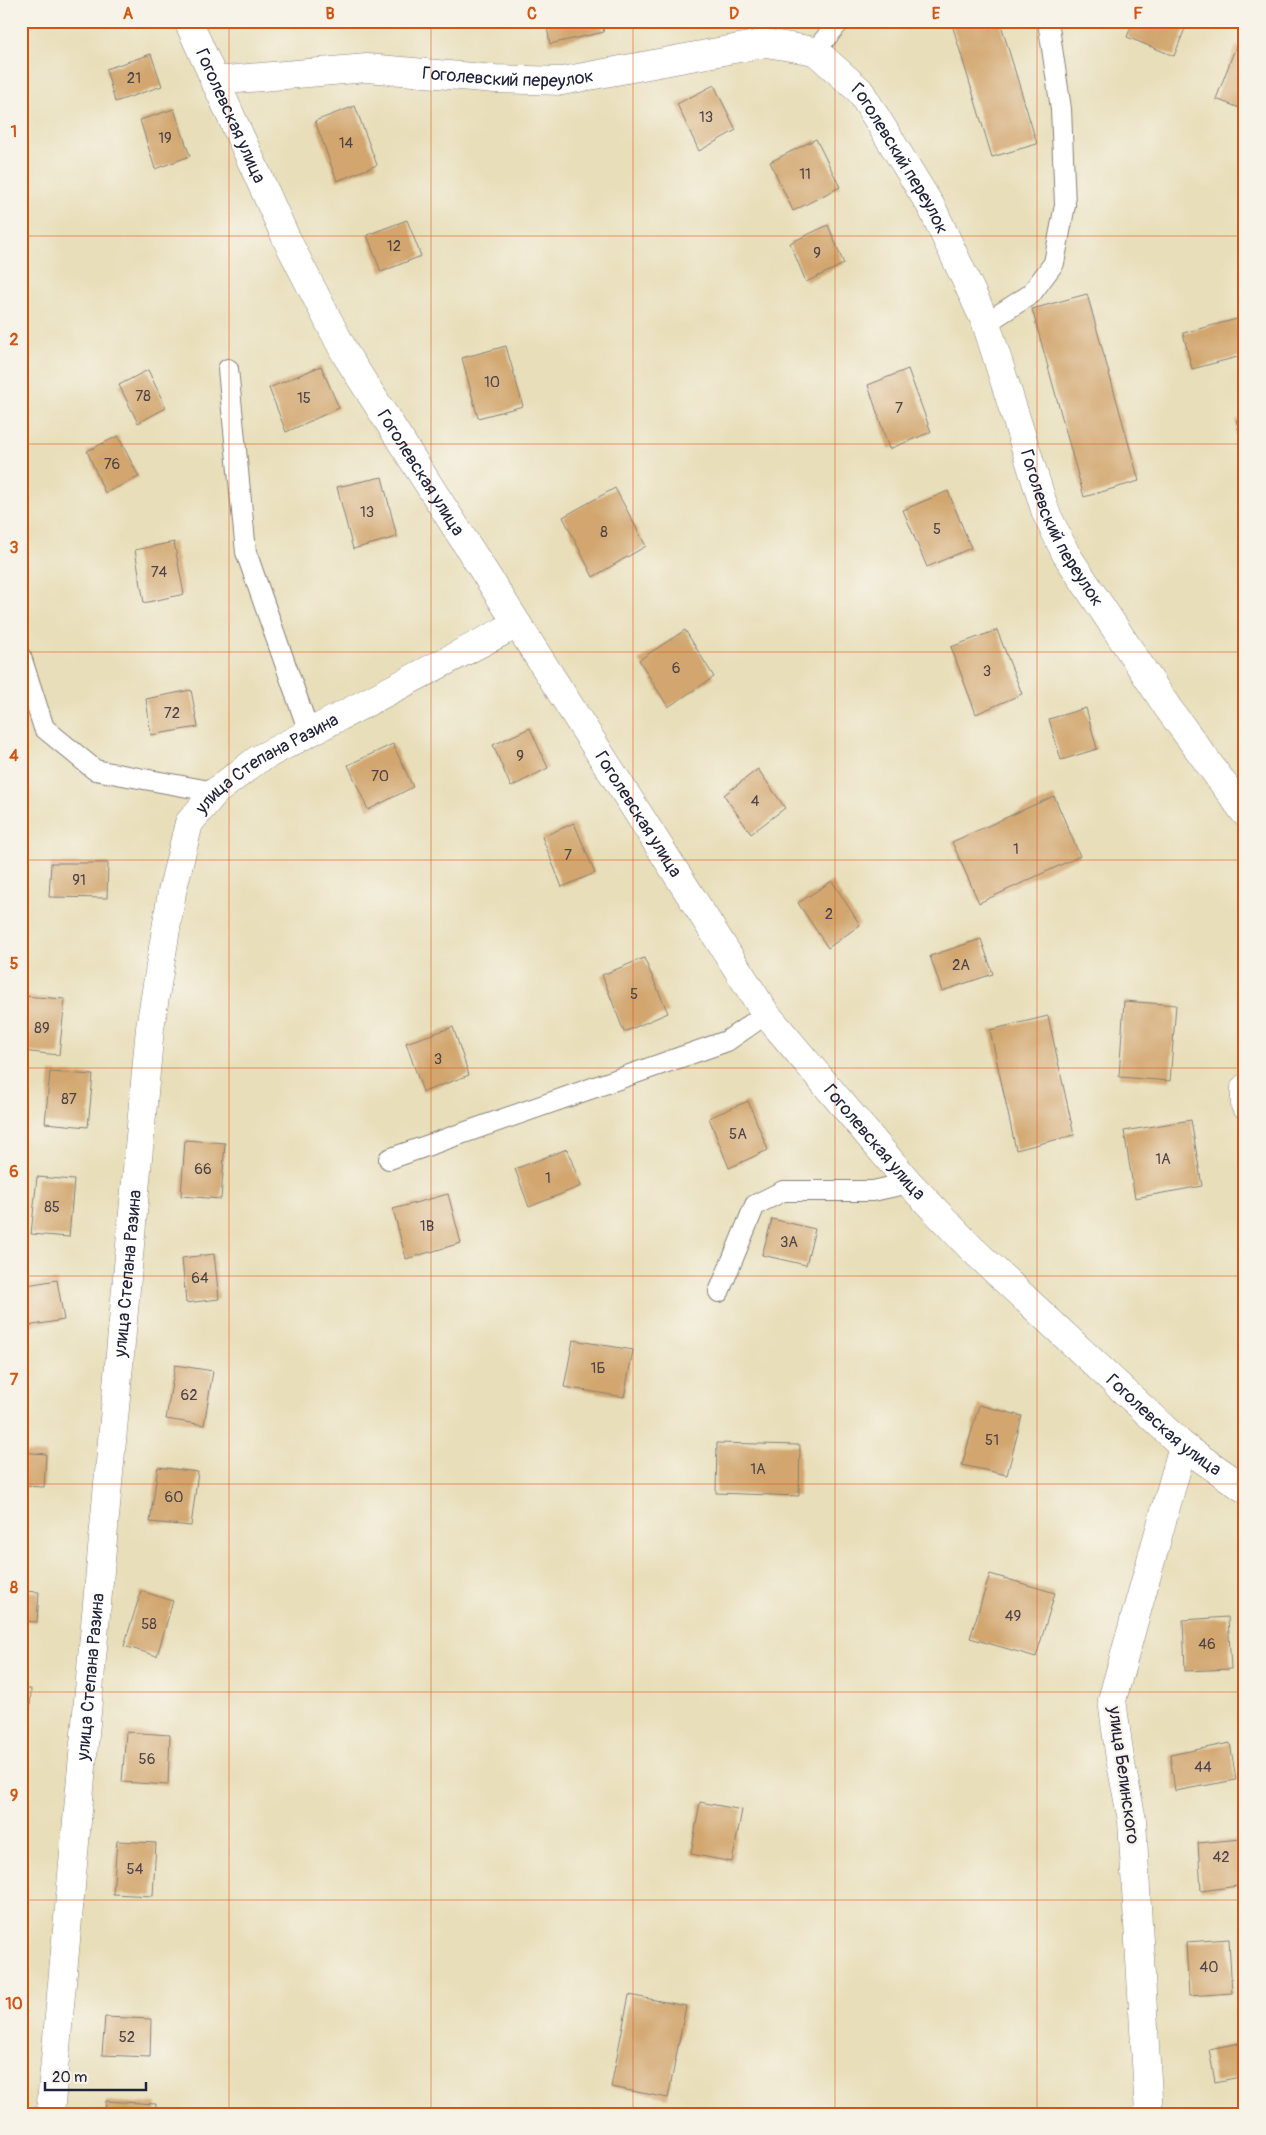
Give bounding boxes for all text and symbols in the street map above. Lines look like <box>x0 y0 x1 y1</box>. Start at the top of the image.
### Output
text: A <box>123 4 134 24</box>
text: B <box>325 4 335 24</box>
text: C <box>527 4 537 24</box>
text: D <box>729 4 739 24</box>
text: E <box>932 4 941 24</box>
text: F <box>1133 4 1143 24</box>
street label: Гоголевская улица <box>190 45 271 187</box>
street label: Гоголевский переулок <box>421 62 596 93</box>
house number: 21 <box>127 69 141 88</box>
street label: Гоголевский переулок <box>847 78 953 238</box>
house number: 13 <box>699 108 713 127</box>
text: 1 <box>11 122 17 142</box>
house number: 19 <box>158 129 172 148</box>
house number: 14 <box>339 134 354 153</box>
house number: 11 <box>799 165 811 184</box>
house number: 12 <box>387 237 401 256</box>
house number: 9 <box>813 244 821 263</box>
text: 2 <box>10 330 19 350</box>
house number: 10 <box>484 373 500 392</box>
house number: 78 <box>135 387 151 406</box>
house number: 15 <box>297 389 311 408</box>
house number: 7 <box>895 399 903 418</box>
street label: Гоголевская улица <box>372 405 469 540</box>
street label: Гоголевский переулок <box>1015 447 1108 611</box>
house number: 76 <box>104 455 120 474</box>
house number: 13 <box>360 503 374 522</box>
house number: 5 <box>933 520 941 539</box>
house number: 8 <box>600 523 608 542</box>
text: 3 <box>10 538 19 558</box>
house number: 74 <box>151 563 168 582</box>
house number: 6 <box>672 659 680 678</box>
house number: 3 <box>983 662 991 681</box>
house number: 72 <box>164 704 180 723</box>
street label: улица Степана Разина <box>190 708 343 820</box>
text: 4 <box>9 746 19 766</box>
house number: 9 <box>516 747 524 766</box>
street label: Гоголевская улица <box>589 747 687 882</box>
house number: 70 <box>371 767 389 786</box>
house number: 4 <box>751 792 760 811</box>
house number: 1 <box>1013 840 1019 859</box>
house number: 7 <box>564 846 572 865</box>
house number: 91 <box>72 871 86 890</box>
house number: 2 <box>825 905 833 924</box>
text: 5 <box>10 954 19 974</box>
house number: 2А <box>952 956 970 975</box>
house number: 5 <box>630 985 638 1004</box>
house number: 89 <box>34 1019 50 1038</box>
house number: 3 <box>434 1050 442 1069</box>
street label: Гоголевская улица <box>818 1080 930 1205</box>
house number: 87 <box>61 1090 77 1109</box>
house number: 5А <box>729 1125 747 1144</box>
house number: 1А <box>1155 1150 1171 1169</box>
house number: 66 <box>194 1160 212 1179</box>
text: 6 <box>9 1162 19 1182</box>
house number: 1 <box>545 1169 551 1188</box>
street label: улица Степана Разина <box>109 1189 147 1359</box>
house number: 85 <box>44 1198 60 1217</box>
house number: 1В <box>420 1217 434 1236</box>
house number: 3А <box>780 1233 798 1252</box>
house number: 64 <box>191 1269 209 1288</box>
house number: 1Б <box>591 1359 605 1378</box>
street label: Гоголевская улица <box>1101 1369 1226 1481</box>
text: 7 <box>10 1370 19 1390</box>
house number: 62 <box>180 1386 198 1405</box>
house number: 51 <box>985 1431 999 1450</box>
house number: 1А <box>750 1460 766 1479</box>
house number: 60 <box>165 1488 183 1507</box>
text: 8 <box>10 1578 18 1598</box>
street label: улица Степана Разина <box>72 1592 110 1763</box>
house number: 49 <box>1005 1607 1021 1626</box>
house number: 58 <box>141 1615 157 1634</box>
house number: 46 <box>1198 1635 1216 1654</box>
street label: улица Белинского <box>1102 1704 1145 1846</box>
house number: 56 <box>139 1750 155 1769</box>
house number: 44 <box>1194 1758 1212 1777</box>
text: 9 <box>10 1786 18 1806</box>
house number: 42 <box>1212 1848 1230 1867</box>
house number: 54 <box>127 1860 144 1879</box>
house number: 40 <box>1200 1958 1218 1977</box>
text: 10 <box>5 1994 23 2014</box>
house number: 52 <box>119 2028 135 2047</box>
scale bar <box>45 2060 146 2092</box>
text: 20 m <box>52 2068 87 2087</box>

